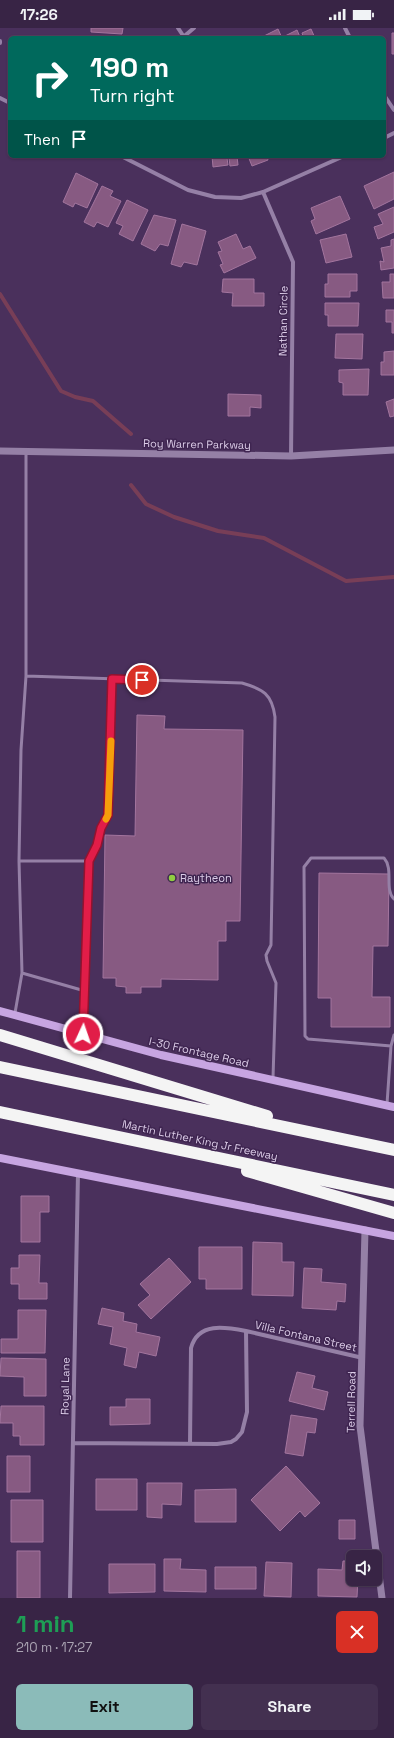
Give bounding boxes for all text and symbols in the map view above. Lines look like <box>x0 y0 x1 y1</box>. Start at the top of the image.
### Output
text: 17:26 <box>20 5 58 24</box>
text: 190 m <box>90 49 169 85</box>
icon: right <box>24 52 76 104</box>
text: Turn right <box>90 84 174 107</box>
icon: arrive <box>68 128 90 150</box>
text: Then <box>24 130 60 149</box>
street label: Nathan Circle <box>275 286 291 356</box>
street label: Roy Warren Parkway <box>143 436 251 452</box>
pin <box>125 663 159 697</box>
icon: arrive <box>131 669 153 691</box>
place label: Raytheon <box>180 871 232 885</box>
marker: Raytheon <box>167 873 177 883</box>
position arrow <box>62 1013 104 1055</box>
street label: I-30 Frontage Road <box>148 1034 250 1070</box>
street label: Martin Luther King Jr Freeway <box>121 1117 279 1163</box>
street label: Villa Fontana Street <box>254 1317 358 1355</box>
street label: Royal Lane <box>57 1357 73 1415</box>
street label: Terrell Road <box>343 1371 359 1433</box>
map controls <box>346 1550 382 1586</box>
button: sound <box>346 1550 382 1586</box>
text: 1 min <box>16 1608 75 1639</box>
button: close <box>336 1611 378 1653</box>
text: 210 m · 17:27 <box>16 1639 92 1656</box>
button: Exit <box>16 1684 193 1730</box>
button: Share <box>201 1684 378 1730</box>

